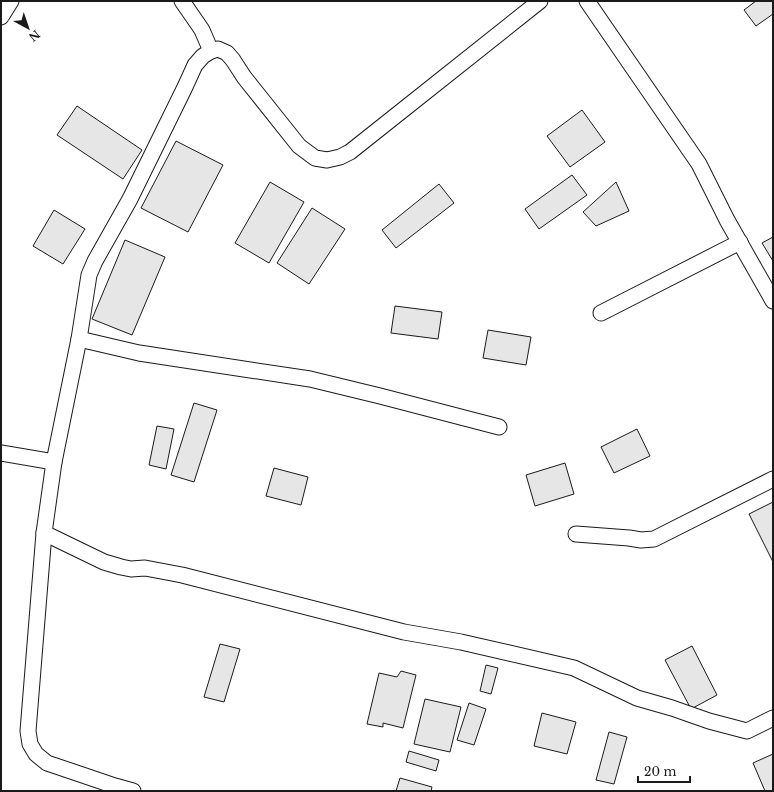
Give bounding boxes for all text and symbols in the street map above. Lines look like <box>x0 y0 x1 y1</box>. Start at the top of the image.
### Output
north arrow <box>8 8 48 48</box>
text: N <box>25 27 43 45</box>
scale bar <box>638 758 690 784</box>
text: 20 m <box>644 764 676 779</box>

